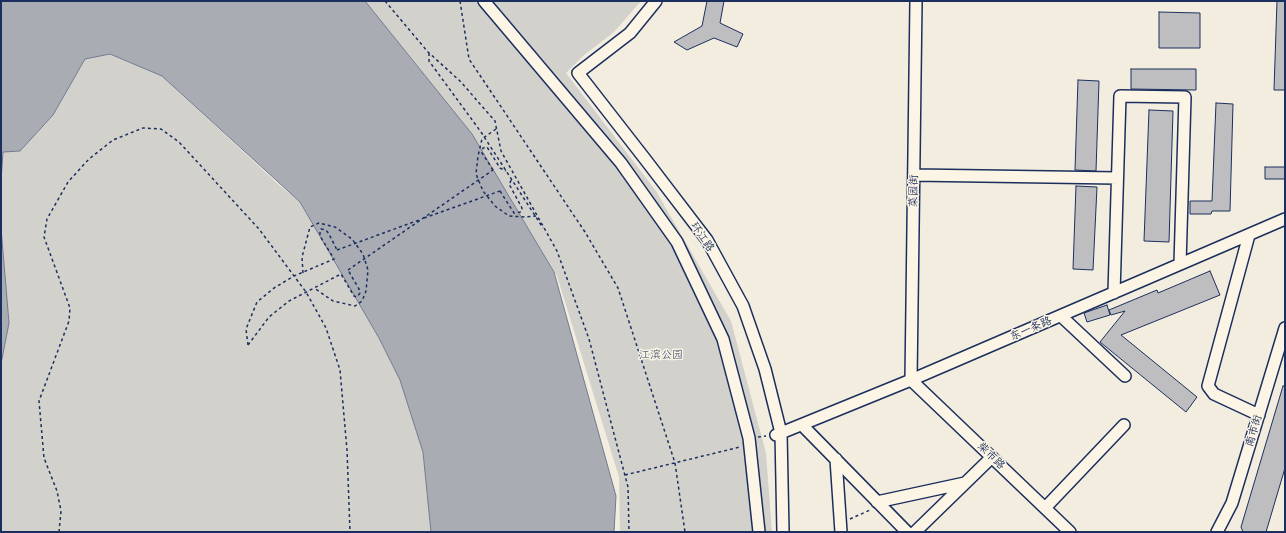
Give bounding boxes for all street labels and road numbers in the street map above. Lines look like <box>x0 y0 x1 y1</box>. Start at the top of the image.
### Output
street label: 菜园街 <box>907 174 921 208</box>
street label: 环江路 <box>687 220 717 254</box>
street label: 东一条路 <box>1008 314 1054 344</box>
street label: 南市街 <box>1243 413 1265 449</box>
street label: 柴市路 <box>975 440 1007 472</box>

